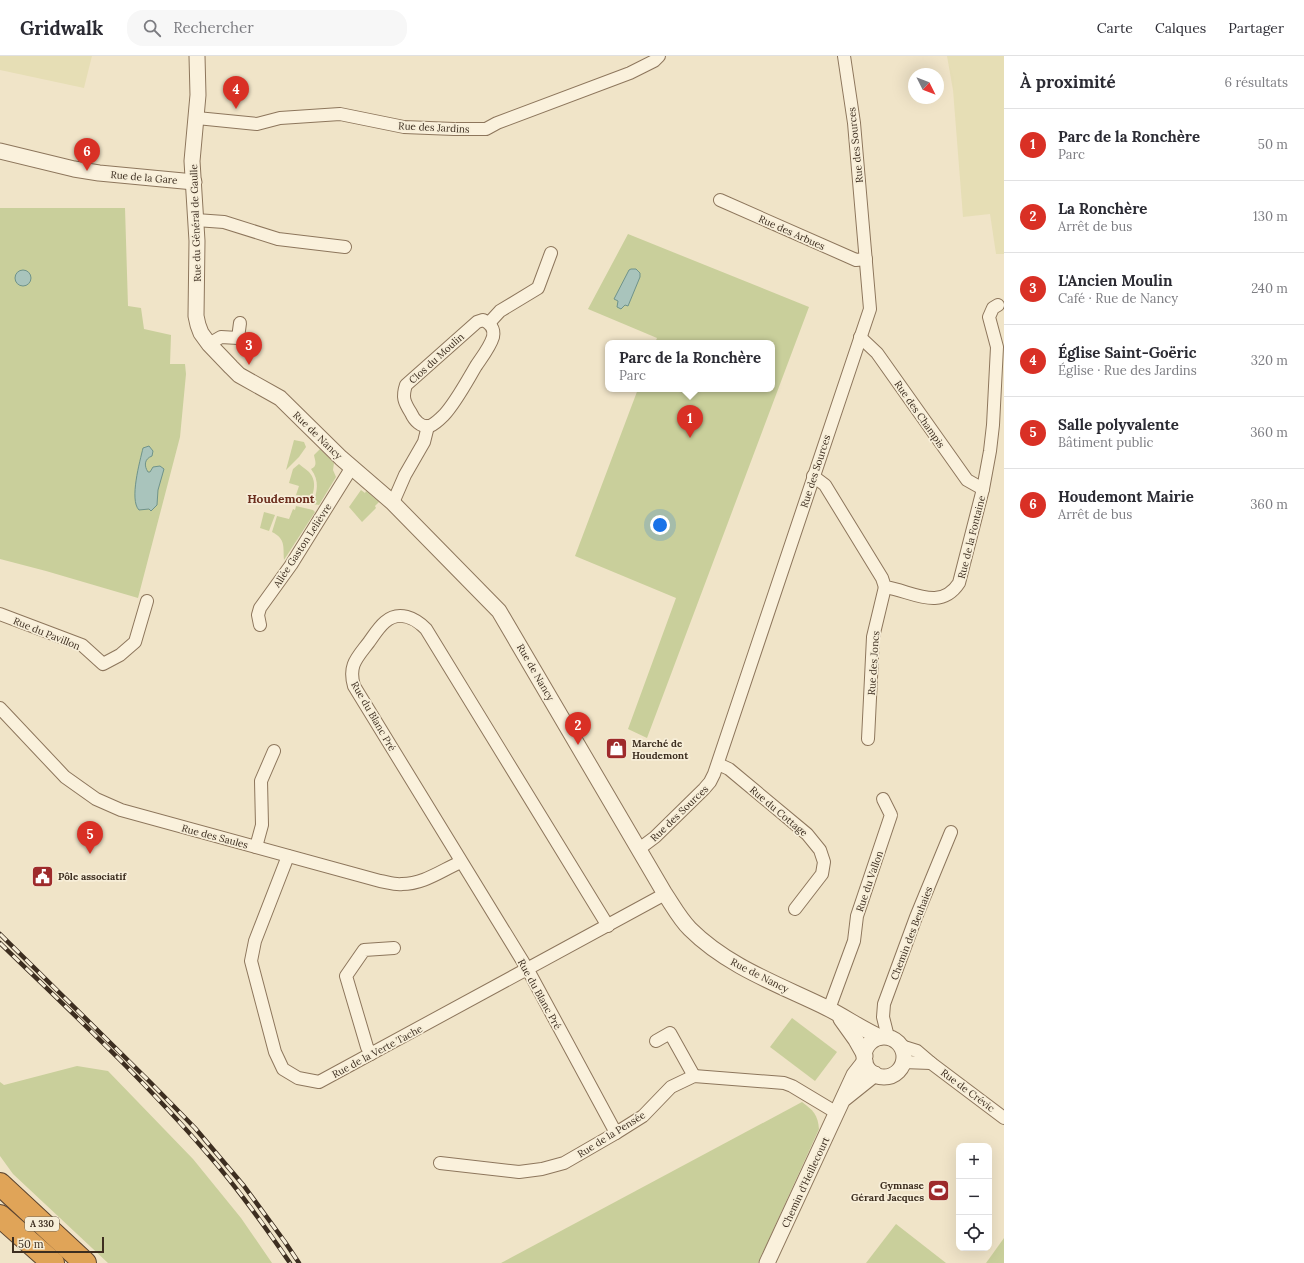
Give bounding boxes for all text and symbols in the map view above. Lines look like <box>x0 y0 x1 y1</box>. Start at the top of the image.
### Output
search box <box>127 10 407 46</box>
text: Gridwalk <box>20 16 103 40</box>
icon: search <box>141 17 163 39</box>
text: Rechercher <box>173 18 254 37</box>
text: Carte <box>1097 19 1133 37</box>
text: Calques <box>1155 19 1206 37</box>
text: Partager <box>1228 19 1284 37</box>
north arrow <box>908 68 944 104</box>
text: À proximité <box>1020 71 1116 93</box>
text: 6 résultats <box>1224 74 1288 91</box>
pin: 4 <box>223 76 249 109</box>
street label: Rue des Sources <box>845 106 866 183</box>
street label: Rue des Jardins <box>398 119 470 136</box>
text: Parc de la Ronchère <box>1058 127 1200 146</box>
text: 1 <box>1030 136 1036 153</box>
text: 50 m <box>1258 136 1288 153</box>
pin: 6 <box>74 138 100 171</box>
text: Parc <box>1058 146 1085 163</box>
street label: Rue du Général de Gaulle <box>187 163 204 282</box>
street label: Rue de la Gare <box>110 168 179 187</box>
text: La Ronchère <box>1058 199 1147 218</box>
text: 2 <box>1030 208 1036 225</box>
text: 130 m <box>1253 208 1288 225</box>
street label: Rue des Arbues <box>757 212 827 253</box>
text: Arrêt de bus <box>1058 218 1132 235</box>
text: L'Ancien Moulin <box>1058 271 1173 290</box>
text: 3 <box>1029 280 1037 297</box>
text: 240 m <box>1251 280 1288 297</box>
text: Café · Rue de Nancy <box>1058 290 1178 307</box>
street label: Clos du Moulin <box>406 330 467 387</box>
pin: 3 <box>236 332 262 365</box>
popup <box>605 340 775 392</box>
text: Église Saint-Goëric <box>1058 343 1196 362</box>
text: Parc de la Ronchère <box>619 348 761 367</box>
text: 4 <box>1029 352 1037 369</box>
text: 320 m <box>1251 352 1288 369</box>
text: Église · Rue des Jardins <box>1058 362 1197 379</box>
text: Parc <box>619 367 646 384</box>
street label: Rue des Champis <box>891 378 948 451</box>
pin: 1 <box>677 405 703 438</box>
street label: Rue de Nancy <box>290 409 346 463</box>
text: Salle polyvalente <box>1058 415 1179 434</box>
text: 5 <box>1029 424 1037 441</box>
text: 360 m <box>1250 424 1288 441</box>
street label: Rue des Sources <box>798 433 834 509</box>
text: Bâtiment public <box>1058 434 1153 451</box>
text: Houdemont Mairie <box>1058 487 1194 506</box>
district label: Houdemont <box>247 491 316 506</box>
street label: Rue de la Fontaine <box>955 494 988 580</box>
text: 6 <box>1029 496 1037 513</box>
text: 360 m <box>1250 496 1288 513</box>
street label: Allée Gaston Lelièvre <box>270 500 335 591</box>
text: Arrêt de bus <box>1058 506 1132 523</box>
your location <box>650 515 670 535</box>
street label: Rue du Pavillon <box>11 614 82 653</box>
street label: Rue des Joncs <box>865 630 882 696</box>
street label: Rue de Nancy <box>514 641 557 704</box>
street label: Rue du Blanc Pré <box>348 679 399 754</box>
pin: 2 <box>565 712 591 745</box>
shop icon: Marché de Houdemont <box>604 736 630 762</box>
place label: Marché de Houdemont <box>632 737 689 762</box>
street label: Rue des Sources <box>647 782 711 844</box>
street label: Rue du Cottage <box>747 783 811 840</box>
pin: 5 <box>77 821 103 854</box>
street label: Rue des Saules <box>180 821 250 852</box>
street label: Rue du Vallon <box>853 849 886 913</box>
public building icon: Pôle associatif <box>29 863 55 889</box>
place label: Pôle associatif <box>58 870 128 883</box>
street label: Chemin des Beuhaies <box>888 884 935 982</box>
street label: Rue de Nancy <box>728 955 792 996</box>
street label: Rue du Blanc Pré <box>515 957 565 1032</box>
street label: Rue de la Verte Tache <box>330 1022 425 1081</box>
street label: Rue de Crévic <box>938 1066 997 1115</box>
street label: Rue de la Pensée <box>575 1108 648 1161</box>
street label: Chemin d'Heillecourt <box>779 1135 832 1230</box>
map controls <box>956 1143 992 1251</box>
button: + <box>956 1143 992 1179</box>
sports icon: Gymnase Gérard Jacques <box>926 1178 952 1204</box>
place label: Gymnase Gérard Jacques <box>851 1179 925 1204</box>
button: − <box>956 1179 992 1215</box>
button: locate <box>956 1215 992 1251</box>
road number: A 330 <box>25 1217 59 1231</box>
scale bar <box>12 1235 104 1254</box>
text: 50 m <box>18 1237 44 1251</box>

